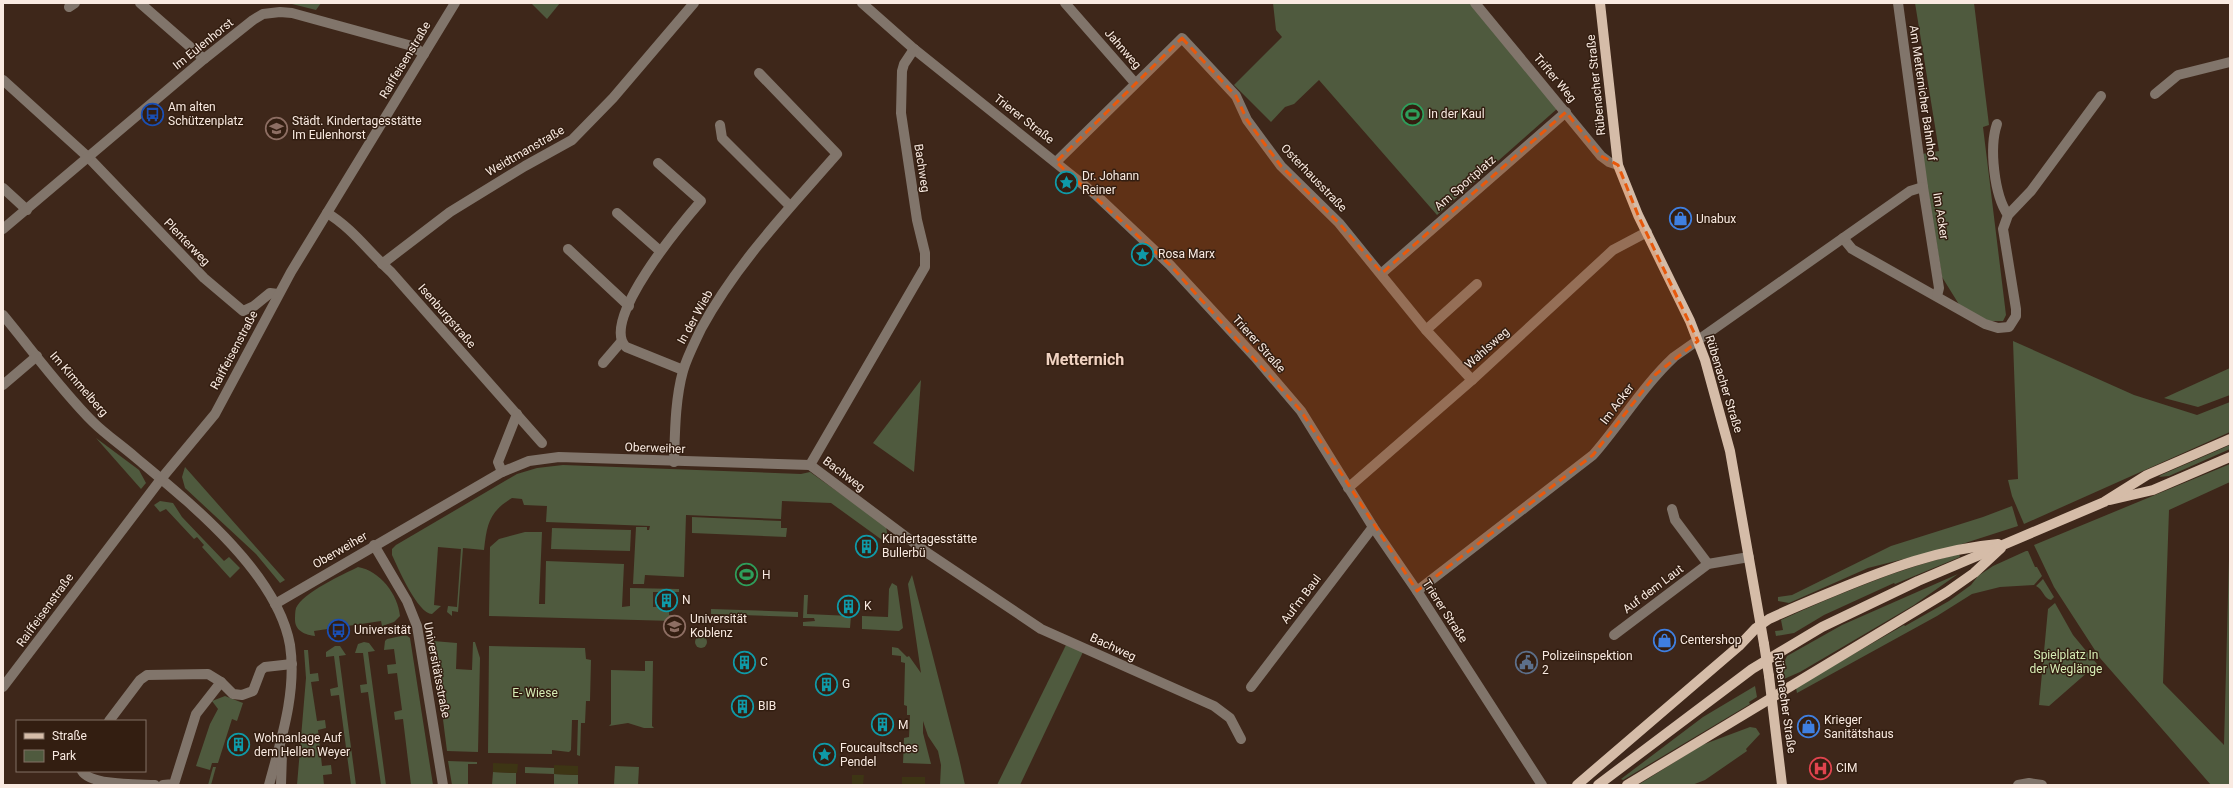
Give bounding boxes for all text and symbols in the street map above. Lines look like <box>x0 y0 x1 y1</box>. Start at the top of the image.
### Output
street label: Im Eulenhorst <box>170 15 236 73</box>
street label: Raiffeisenstraße <box>376 19 434 101</box>
street label: Am Metternicher Bahnhof <box>1907 24 1940 163</box>
street label: Jahnweg <box>1102 26 1144 72</box>
street label: Rübenacher Straße <box>1584 34 1608 136</box>
street label: Trifter Weg <box>1531 51 1579 105</box>
street label: Trierer Straße <box>991 91 1057 147</box>
place label: Am alten Schützenplatz <box>168 100 244 128</box>
bus stop icon: Am alten Schützenplatz <box>139 101 165 127</box>
sports icon: In der Kaul <box>1399 101 1425 127</box>
place label: In der Kaul <box>1428 107 1485 121</box>
place label: Städt. Kindertagesstätte Im Eulenhorst <box>292 114 422 142</box>
school or university icon: Städt. Kindertagesstätte Im Eulenhorst <box>263 115 289 141</box>
street label: Weidtmanstraße <box>483 123 567 179</box>
street label: Osterhausstraße <box>1278 141 1350 215</box>
street label: Bachweg <box>911 143 933 193</box>
street label: Am Sportplatz <box>1432 153 1498 213</box>
place label: Dr. Johann Reiner <box>1082 169 1139 197</box>
place icon: Dr. Johann Reiner <box>1054 170 1080 196</box>
street label: Im Acker <box>1930 192 1952 240</box>
shop icon: Unabux <box>1668 206 1694 232</box>
place label: Unabux <box>1696 212 1736 226</box>
street label: Plenterweg <box>161 216 213 268</box>
place icon: Rosa Marx <box>1130 241 1156 267</box>
place label: Rosa Marx <box>1158 247 1215 261</box>
street label: Isenburgstraße <box>415 281 479 351</box>
street label: In der Wieb <box>674 287 716 347</box>
street label: Raiffeisenstraße <box>207 308 261 392</box>
street label: Trierer Straße <box>1230 312 1288 376</box>
street label: Wahlsweg <box>1462 324 1512 372</box>
street label: Rübenacher Straße <box>1702 333 1746 435</box>
street label: Im Kimmelberg <box>47 349 111 419</box>
district label: Metternich <box>1046 350 1124 369</box>
street label: Im Acker <box>1597 381 1637 427</box>
street label: Oberweiher <box>624 440 686 456</box>
street label: Bachweg <box>820 454 868 494</box>
street label: Oberweiher <box>310 529 370 571</box>
place label: Kindertagesstätte Bullerbü <box>882 532 977 560</box>
building icon: Kindertagesstätte Bullerbü <box>854 533 880 559</box>
sports icon: H <box>733 562 759 588</box>
street label: Auf dem Laut <box>1620 562 1686 616</box>
place label: H <box>762 568 771 582</box>
street label: Raiffeisenstraße <box>14 570 76 650</box>
street label: Auf'm Baul <box>1278 572 1324 626</box>
street label: Trierer Straße <box>1419 577 1471 645</box>
building icon: N <box>653 587 679 613</box>
place label: N <box>682 593 691 607</box>
building icon: K <box>835 593 861 619</box>
place label: K <box>864 599 872 613</box>
place label: Universität Koblenz <box>690 612 747 640</box>
school or university icon: Universität Koblenz <box>662 613 688 639</box>
bus stop icon: Universität <box>325 617 351 643</box>
street label: Universitätsstraße <box>421 621 453 719</box>
place label: Universität <box>354 623 411 637</box>
shop icon: Centershop <box>1651 627 1677 653</box>
street label: Bachweg <box>1088 630 1138 664</box>
place label: Centershop <box>1680 633 1742 647</box>
park label: Spielplatz In der Weglänge <box>2030 648 2102 676</box>
building icon: C <box>731 649 757 675</box>
place label: Polizeiinspektion 2 <box>1542 649 1633 677</box>
public building icon: Polizeiinspektion 2 <box>1513 650 1539 676</box>
street label: Rübenacher Straße <box>1771 652 1799 754</box>
place label: C <box>760 655 768 669</box>
building icon: G <box>813 671 839 697</box>
place label: G <box>842 677 850 691</box>
park label: E- Wiese <box>512 686 558 700</box>
building icon: BIB <box>730 693 756 719</box>
place label: BIB <box>758 699 776 713</box>
building icon: M <box>869 712 895 738</box>
place label: Krieger Sanitätshaus <box>1824 713 1894 741</box>
shop icon: Krieger Sanitätshaus <box>1796 714 1822 740</box>
place label: M <box>898 718 908 732</box>
legend <box>16 720 146 772</box>
text: Straße <box>52 729 87 743</box>
place label: Wohnanlage Auf dem Hellen Weyer <box>254 731 350 759</box>
building icon: Wohnanlage Auf dem Hellen Weyer <box>225 732 251 758</box>
place label: Foucaultsches Pendel <box>840 741 918 769</box>
place icon: Foucaultsches Pendel <box>812 742 838 768</box>
text: Park <box>52 749 77 763</box>
hospital icon: CIM <box>1807 755 1833 781</box>
place label: CIM <box>1836 761 1858 775</box>

